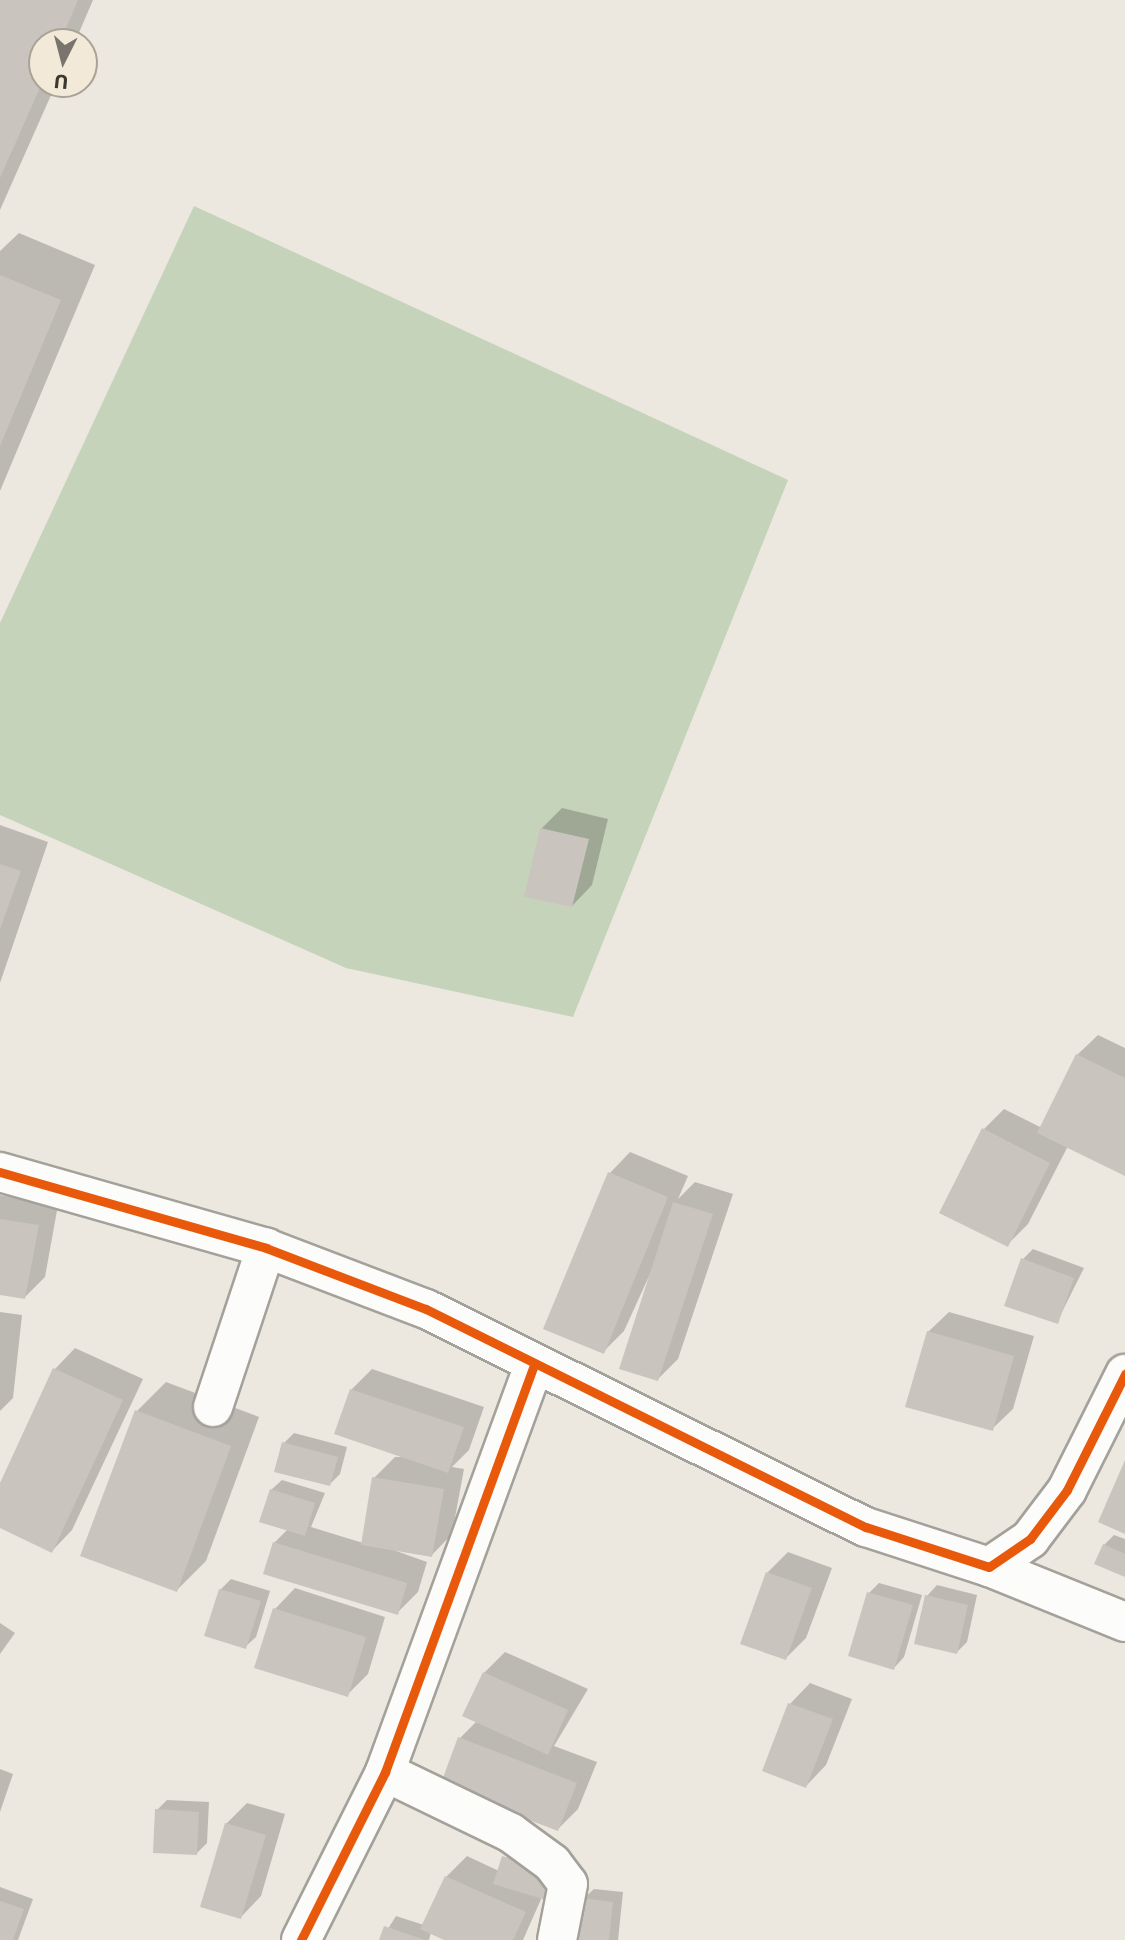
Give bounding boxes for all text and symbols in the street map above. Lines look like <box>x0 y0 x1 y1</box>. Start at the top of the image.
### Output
north arrow <box>28 28 98 98</box>
text: U <box>53 70 69 95</box>

